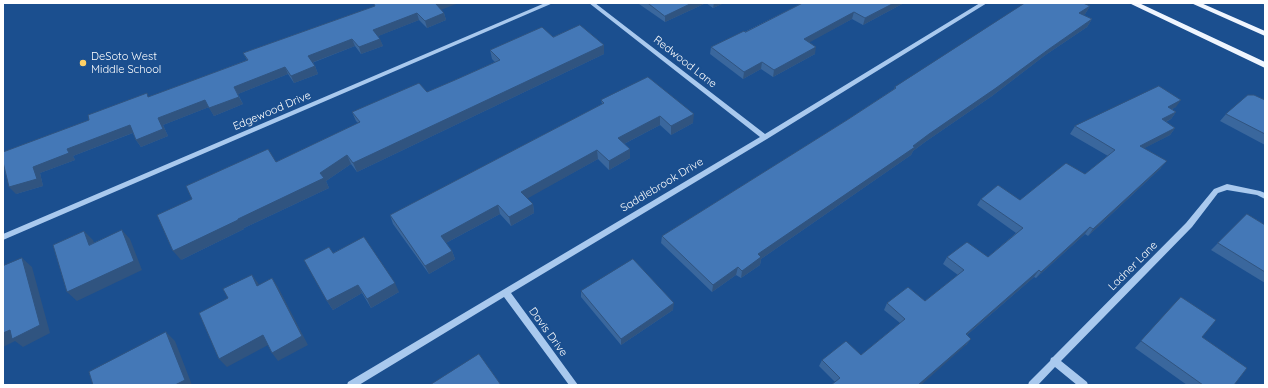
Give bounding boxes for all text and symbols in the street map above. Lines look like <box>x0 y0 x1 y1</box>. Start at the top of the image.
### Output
street label: Redwood Lane <box>651 33 719 91</box>
place label: DeSoto West Middle School <box>91 50 161 76</box>
marker: DeSoto West Middle School <box>78 58 88 68</box>
street label: Edgewood Drive <box>231 89 313 133</box>
street label: Saddlebrook Drive <box>618 155 706 215</box>
street label: Ladner Lane <box>1106 239 1160 293</box>
street label: Davis Drive <box>526 305 570 359</box>

